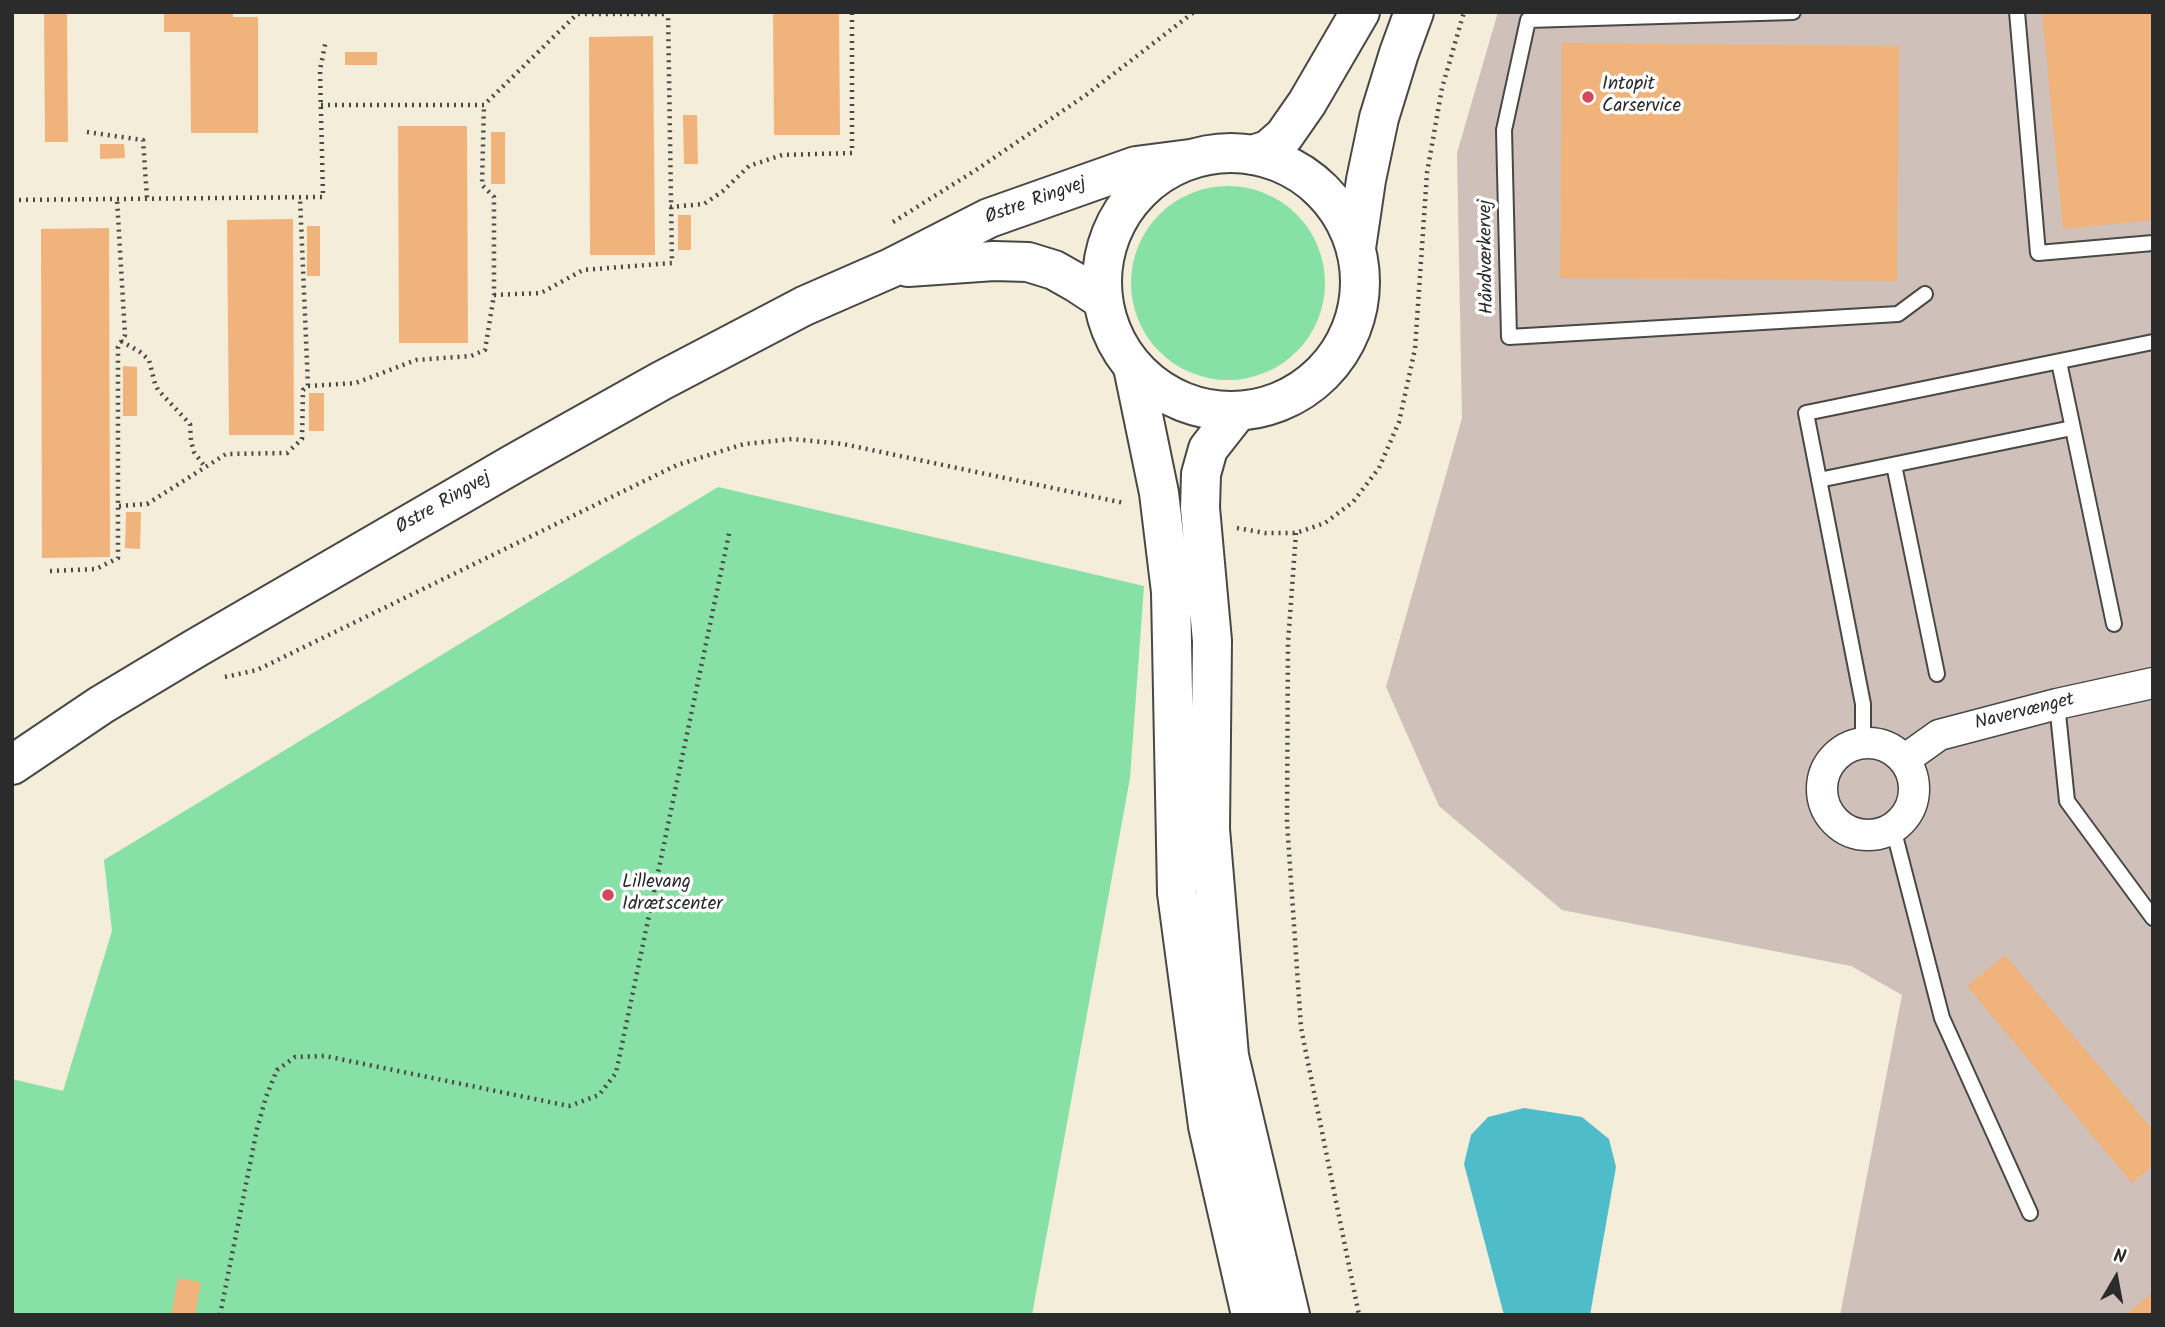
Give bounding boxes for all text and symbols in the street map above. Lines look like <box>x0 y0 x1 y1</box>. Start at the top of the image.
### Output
place label: Intopit Carservice <box>1602 75 1681 119</box>
marker: Intopit Carservice <box>1580 89 1596 105</box>
street label: Østre Ringvej <box>982 173 1090 231</box>
street label: Håndværkervej <box>1476 199 1500 315</box>
street label: Østre Ringvej <box>393 468 495 540</box>
street label: Navervænget <box>1973 690 2077 736</box>
place label: Lillevang Idrætscenter <box>622 873 723 917</box>
marker: Lillevang Idrætscenter <box>600 887 616 903</box>
text: N <box>2111 1242 2128 1273</box>
north arrow <box>2081 1243 2151 1313</box>

